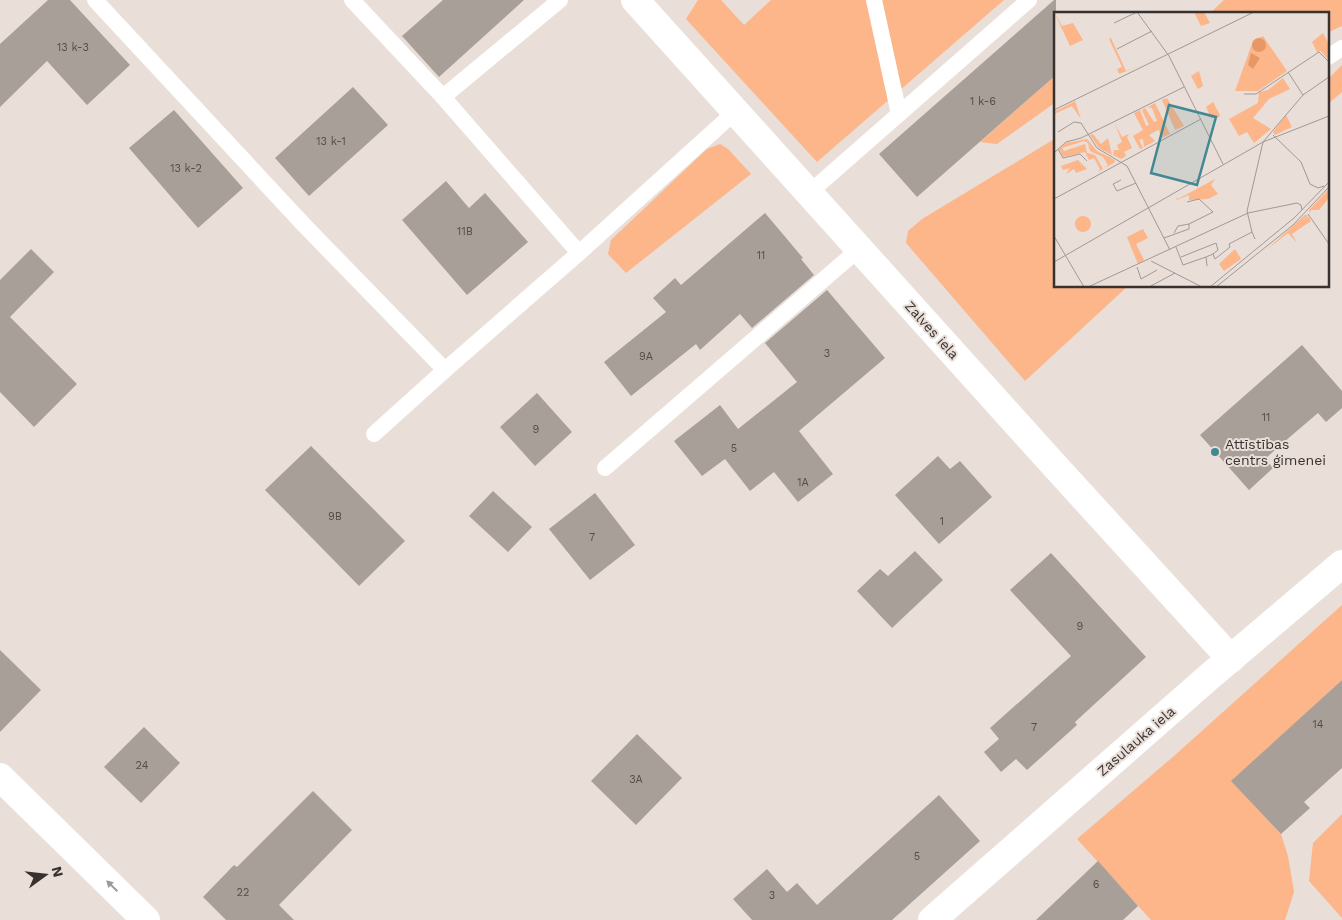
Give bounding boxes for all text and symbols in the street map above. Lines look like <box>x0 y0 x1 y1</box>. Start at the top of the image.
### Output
inset map <box>1054 12 1330 288</box>
house number: 13 k-3 <box>57 41 89 54</box>
house number: 1 k-6 <box>970 95 996 108</box>
house number: 13 k-1 <box>316 135 346 148</box>
house number: 13 k-2 <box>170 162 202 175</box>
house number: 11B <box>457 225 473 238</box>
house number: 11 <box>757 249 765 262</box>
street label: Zalves iela <box>902 298 962 362</box>
house number: 3 <box>824 347 830 360</box>
house number: 9A <box>639 350 653 363</box>
house number: 11 <box>1262 411 1270 424</box>
house number: 9 <box>533 423 540 436</box>
place label: Attīstības centrs ģimenei <box>1225 436 1326 468</box>
house number: 5 <box>731 442 737 455</box>
marker: Attīstības centrs ģimenei <box>1209 446 1221 458</box>
house number: 1A <box>797 476 809 489</box>
house number: 9B <box>328 510 342 523</box>
house number: 1 <box>940 515 944 528</box>
house number: 7 <box>589 531 595 544</box>
house number: 9 <box>1077 620 1084 633</box>
street label: Zasulauka iela <box>1094 703 1178 779</box>
house number: 14 <box>1312 718 1324 731</box>
house number: 7 <box>1031 721 1037 734</box>
house number: 24 <box>136 759 149 772</box>
house number: 3A <box>629 773 643 786</box>
north arrow <box>20 850 70 900</box>
house number: 5 <box>914 850 920 863</box>
text: N <box>48 865 67 879</box>
house number: 6 <box>1093 878 1100 891</box>
one-way arrow <box>106 880 118 892</box>
house number: 22 <box>237 886 249 899</box>
house number: 3 <box>769 889 775 902</box>

